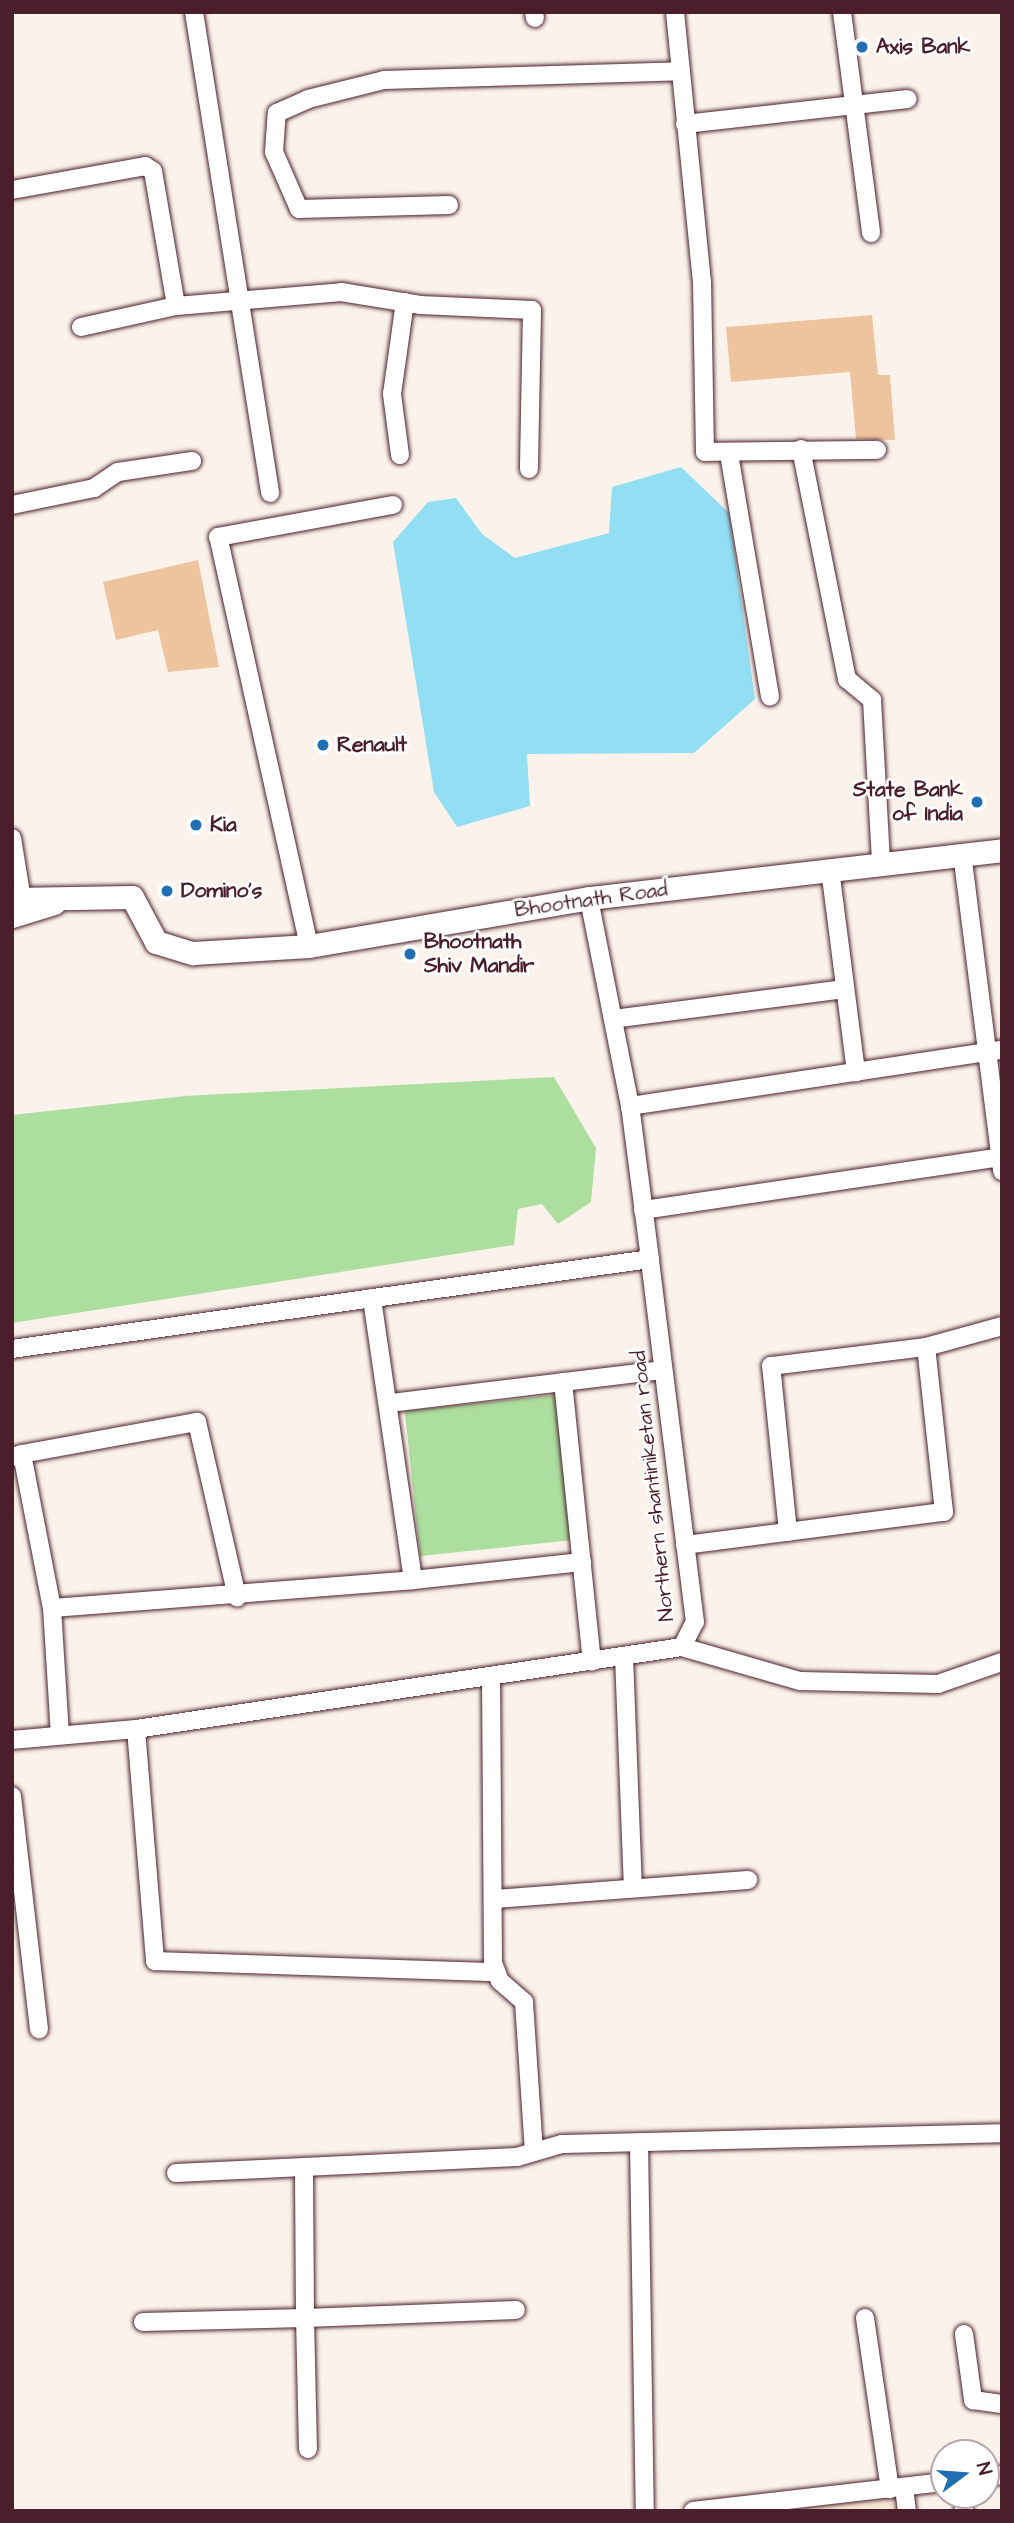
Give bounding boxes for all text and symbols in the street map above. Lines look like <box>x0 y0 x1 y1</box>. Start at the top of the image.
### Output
place label: Axis Bank <box>876 34 970 60</box>
marker: Axis Bank <box>854 39 870 55</box>
place label: Renault <box>337 732 407 758</box>
marker: Renault <box>315 737 331 753</box>
place label: State Bank of India <box>853 777 963 827</box>
marker: State Bank of India <box>969 794 985 810</box>
place label: Kia <box>210 812 237 838</box>
marker: Kia <box>188 817 204 833</box>
street label: Bhootnath Road <box>513 877 669 923</box>
place label: Domino's <box>181 878 262 904</box>
marker: Domino's <box>159 883 175 899</box>
place label: Bhootnath Shiv Mandir <box>424 929 534 979</box>
marker: Bhootnath Shiv Mandir <box>402 946 418 962</box>
street label: Northern shantiniketan road <box>626 1349 680 1623</box>
north arrow <box>930 2439 1000 2509</box>
text: N <box>969 2459 998 2478</box>

